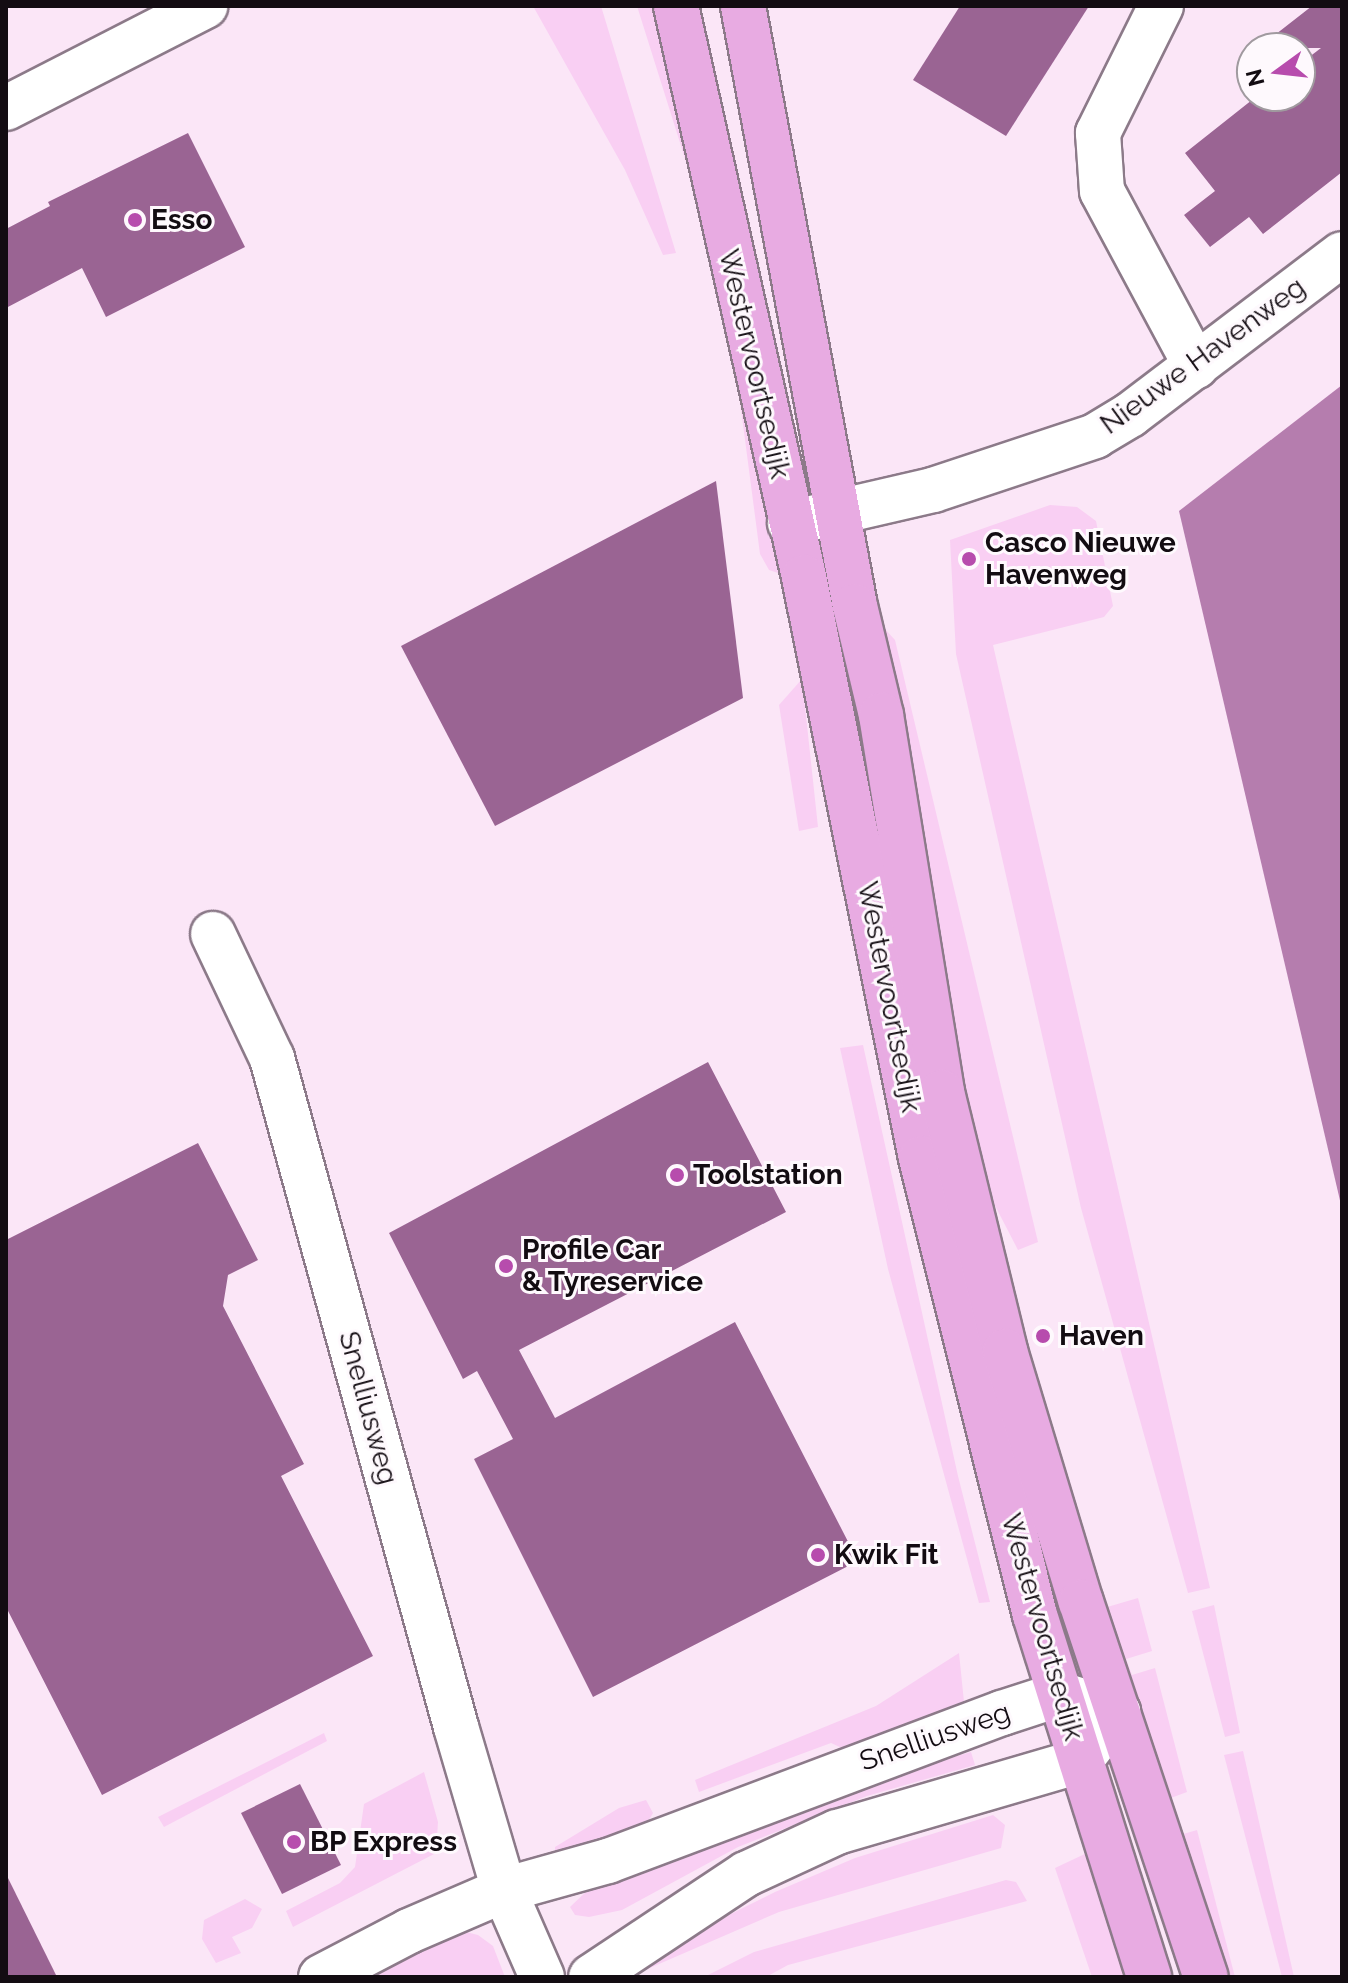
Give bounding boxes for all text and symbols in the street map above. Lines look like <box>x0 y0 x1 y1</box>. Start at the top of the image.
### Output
north arrow <box>1236 32 1316 112</box>
text: N <box>1240 66 1269 89</box>
place label: Esso <box>151 203 212 237</box>
marker: Esso <box>126 211 144 229</box>
street label: Westervoortsedijk <box>711 246 797 482</box>
street label: Nieuwe Havenweg <box>1094 270 1312 442</box>
place label: Casco Nieuwe Havenweg <box>985 526 1176 592</box>
marker: Casco Nieuwe Havenweg <box>960 550 978 568</box>
street label: Westervoortsedijk <box>850 879 928 1115</box>
place label: Toolstation <box>693 1158 843 1192</box>
marker: Toolstation <box>668 1166 686 1184</box>
place label: Profile Car & Tyreservice <box>522 1233 704 1299</box>
marker: Profile Car & Tyreservice <box>497 1257 515 1275</box>
place label: Haven <box>1059 1319 1144 1353</box>
marker: Haven <box>1034 1327 1052 1345</box>
street label: Snelliusweg <box>331 1328 405 1488</box>
street label: Westervoortsedijk <box>994 1510 1090 1744</box>
place label: Kwik Fit <box>834 1538 939 1572</box>
marker: Kwik Fit <box>809 1546 827 1564</box>
street label: Snelliusweg <box>855 1696 1015 1778</box>
place label: BP Express <box>310 1825 458 1859</box>
marker: BP Express <box>285 1833 303 1851</box>

